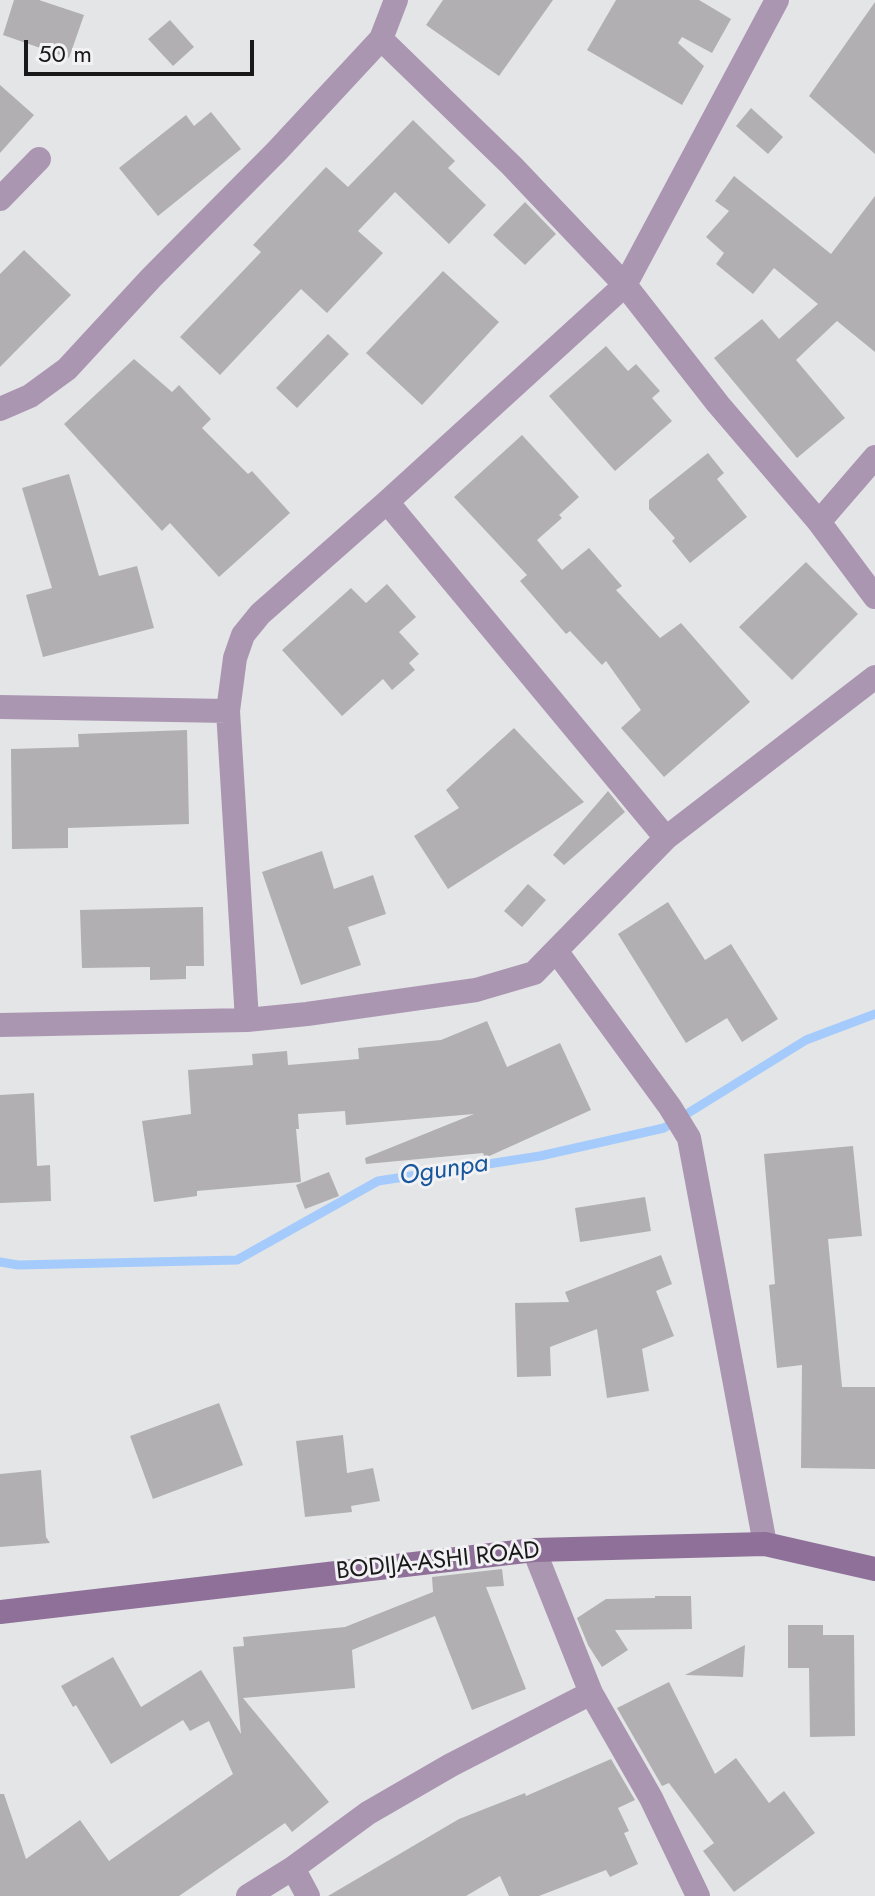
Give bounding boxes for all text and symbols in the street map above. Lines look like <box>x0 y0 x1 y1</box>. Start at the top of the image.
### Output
scale bar <box>28 24 258 74</box>
text: 50 m <box>38 36 92 71</box>
water label: Ogunpa <box>397 1149 491 1193</box>
street label: BODIJA-ASHI ROAD <box>335 1537 541 1587</box>

